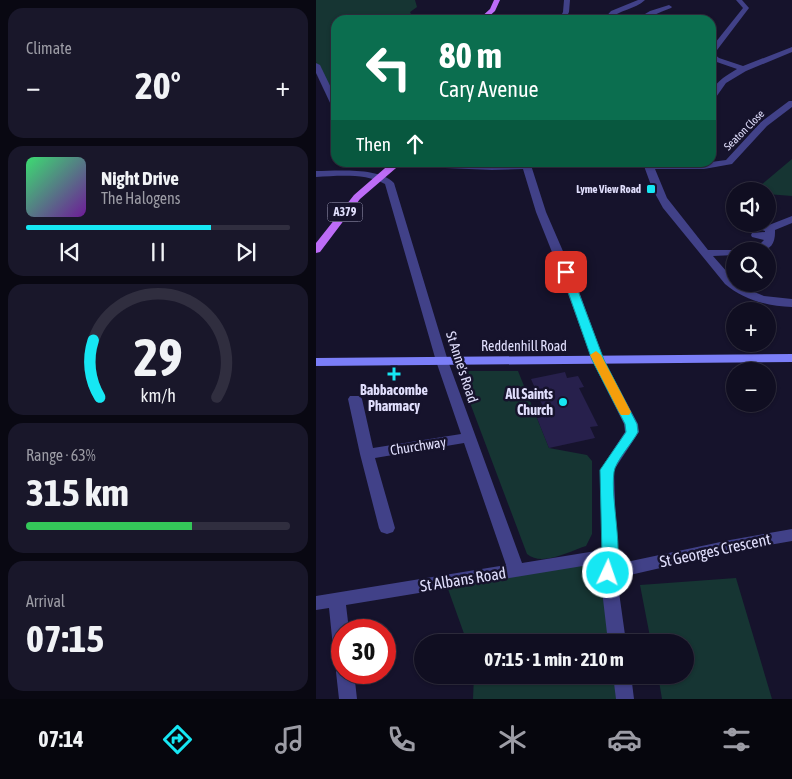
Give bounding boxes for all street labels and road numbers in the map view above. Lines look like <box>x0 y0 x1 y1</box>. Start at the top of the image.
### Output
street label: Seaton Close <box>722 108 766 152</box>
road number: A379 <box>328 202 362 222</box>
street label: St Anne's Road <box>443 329 481 405</box>
street label: Reddenhill Road <box>481 338 567 354</box>
street label: Churchway <box>389 434 447 458</box>
street label: St Georges Crescent <box>658 529 773 572</box>
street label: St Albans Road <box>419 563 507 595</box>

